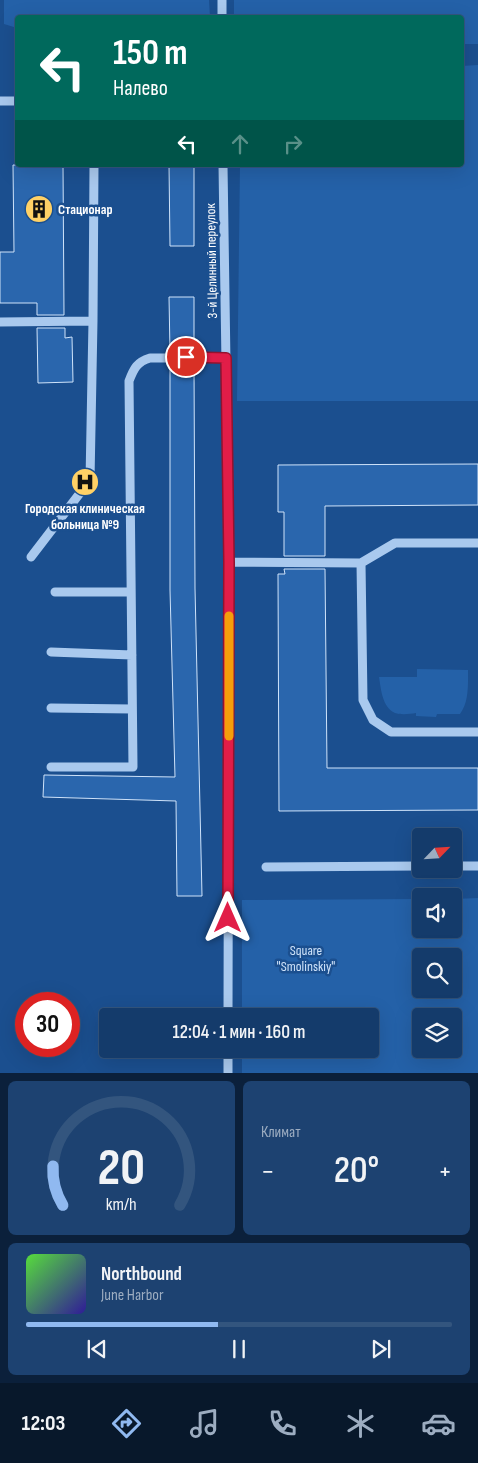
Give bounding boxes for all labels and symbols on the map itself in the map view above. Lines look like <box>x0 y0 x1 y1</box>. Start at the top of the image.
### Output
building icon: Стационар <box>24 194 54 224</box>
place label: Стационар <box>58 201 113 218</box>
street label: 3-й Целинный переулок <box>202 202 221 319</box>
pin <box>165 336 207 378</box>
hospital icon: Городская клиническая больница №9 <box>70 467 100 497</box>
place label: Городская клиническая больница №9 <box>25 500 145 533</box>
north arrow <box>412 828 462 878</box>
position arrow <box>201 891 253 943</box>
park label: Square "Smolinskiy" <box>277 942 335 975</box>
speed limit sign: 30 <box>15 992 80 1057</box>

